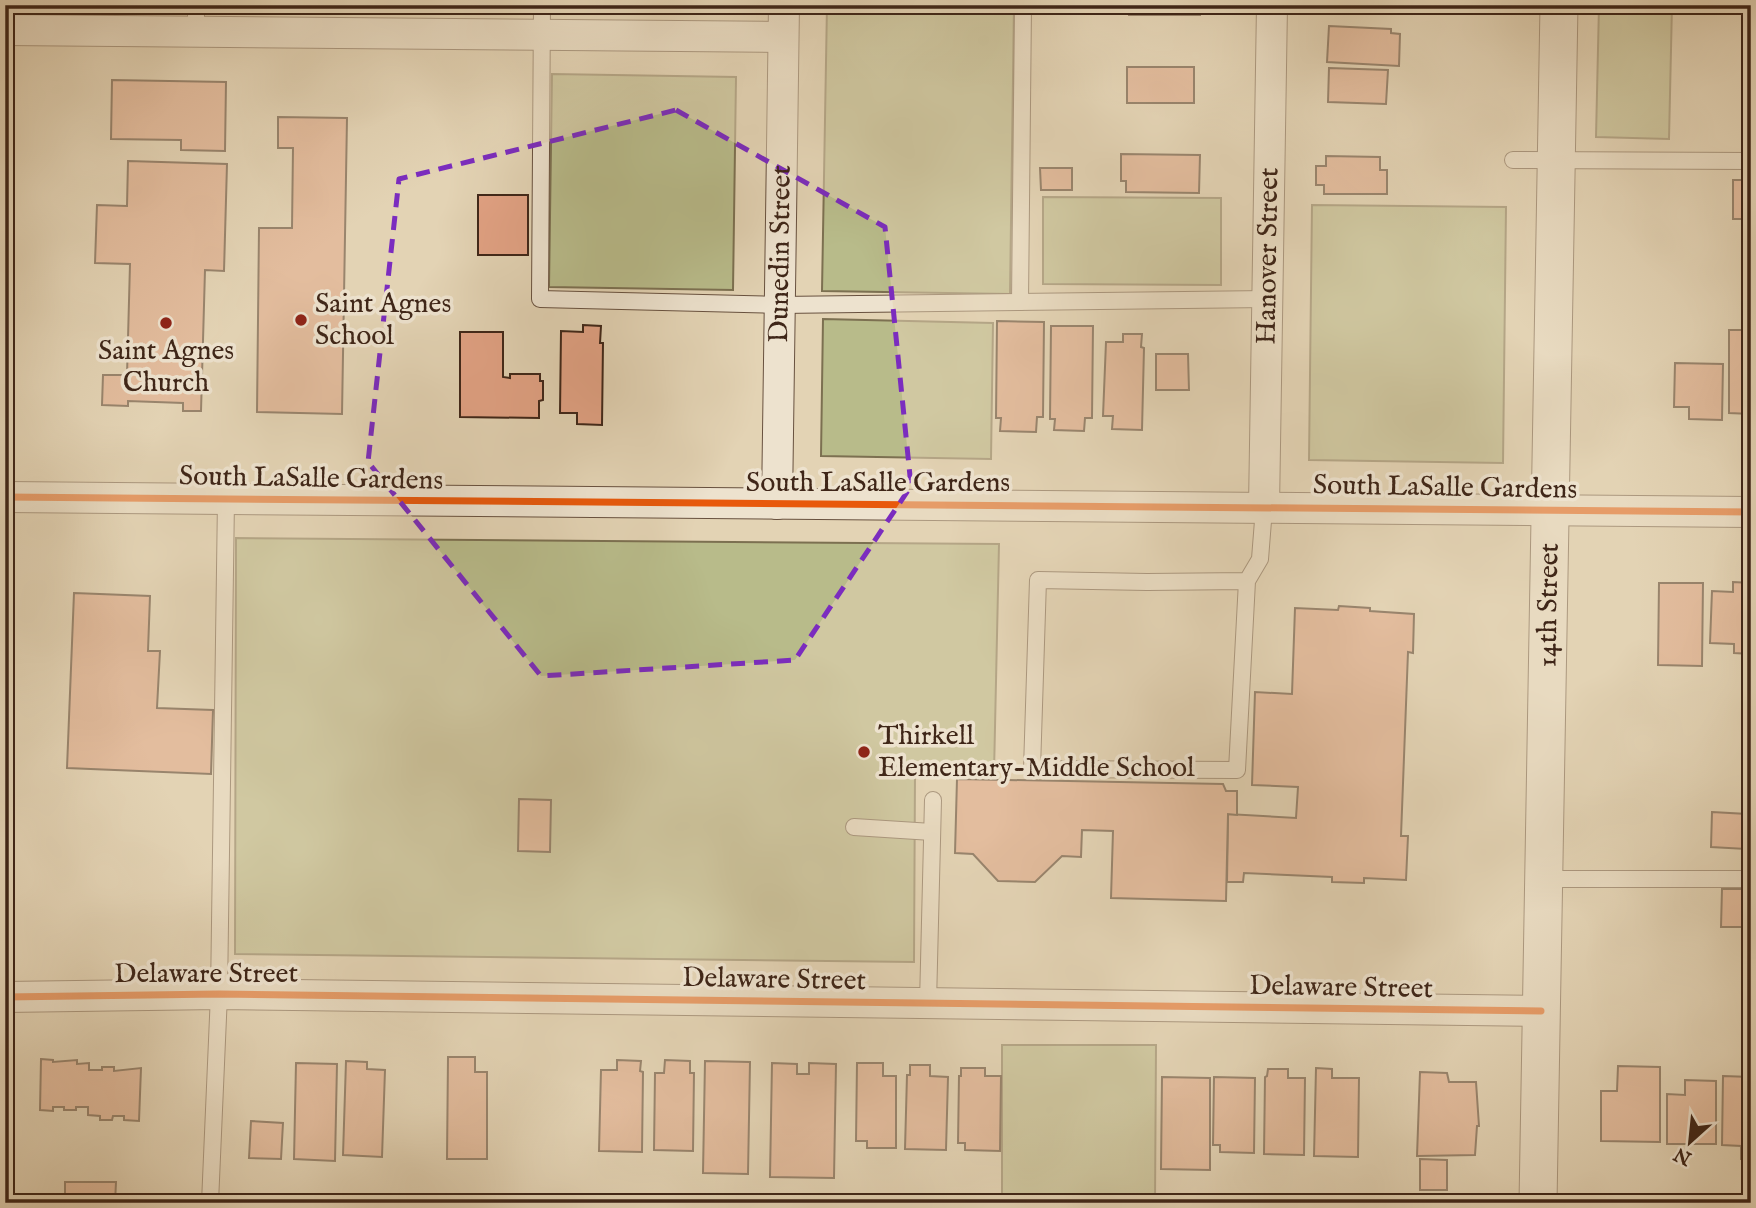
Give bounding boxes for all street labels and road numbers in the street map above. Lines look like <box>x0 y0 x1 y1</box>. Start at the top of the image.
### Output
street label: Dunedin Street <box>762 164 799 343</box>
street label: Hanover Street <box>1249 167 1287 345</box>
street label: South LaSalle Gardens <box>179 459 443 499</box>
street label: South LaSalle Gardens <box>746 466 1010 501</box>
street label: South LaSalle Gardens <box>1313 468 1577 508</box>
street label: 14th Street <box>1530 542 1567 668</box>
street label: Delaware Street <box>114 957 298 992</box>
street label: Delaware Street <box>682 961 867 999</box>
street label: Delaware Street <box>1249 969 1434 1007</box>

